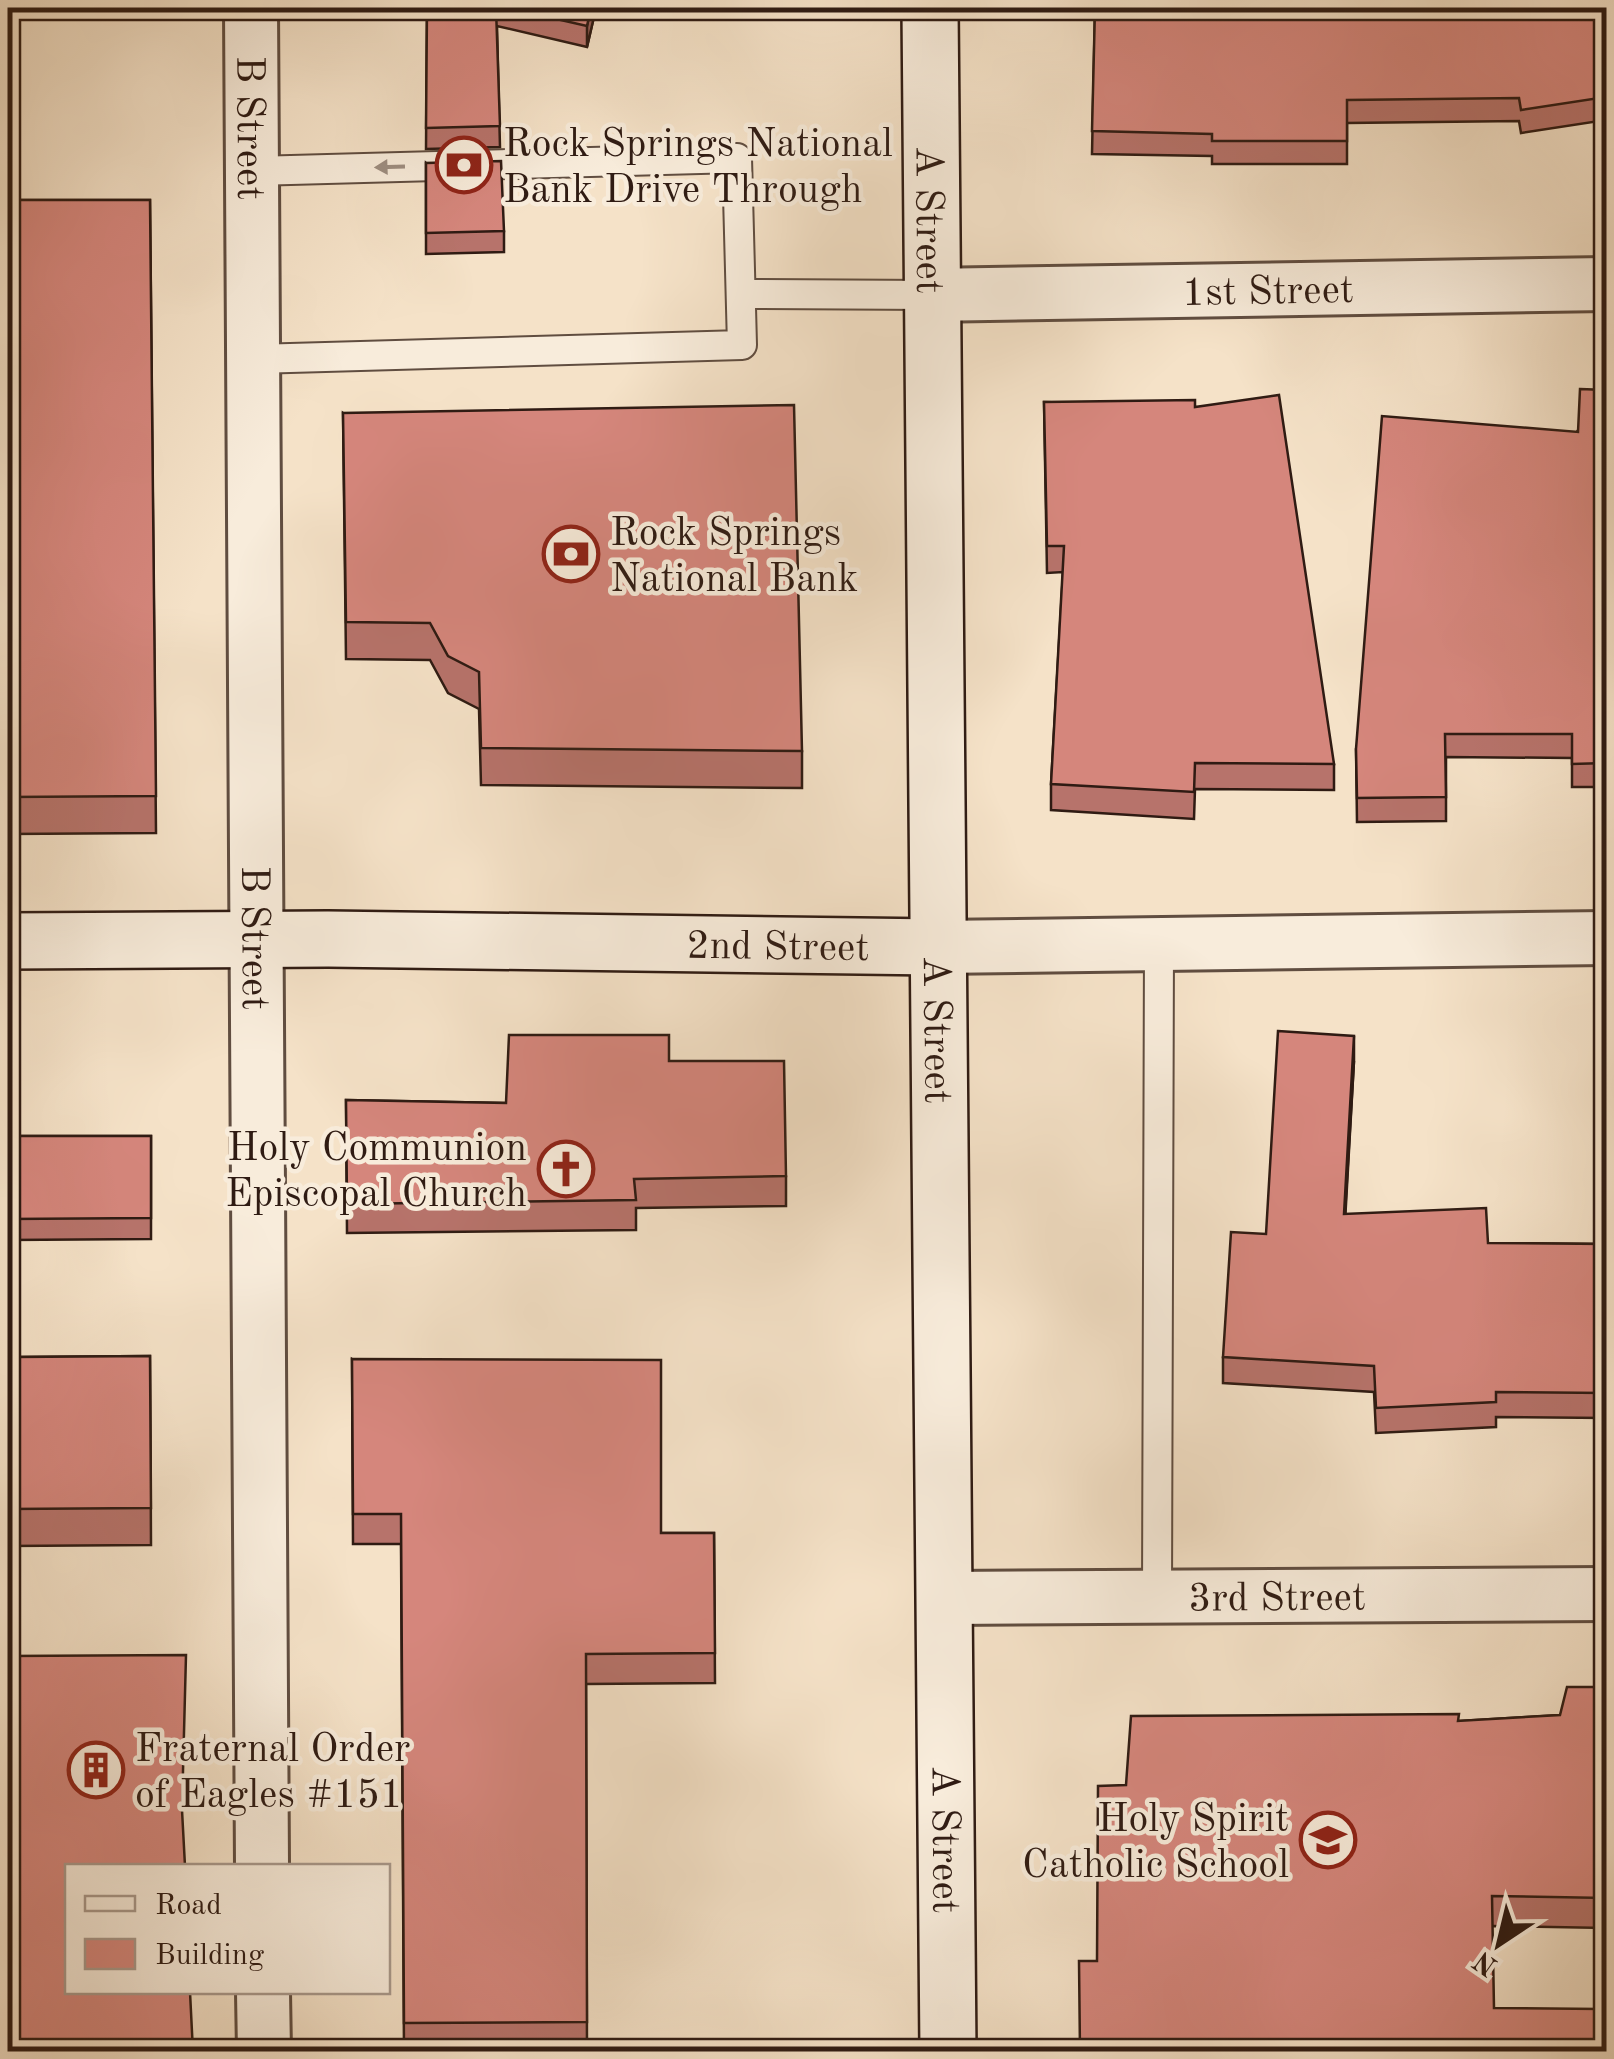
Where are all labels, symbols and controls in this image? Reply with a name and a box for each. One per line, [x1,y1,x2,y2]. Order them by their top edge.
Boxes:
street label: B Street [227,55,268,201]
place label: Rock Springs National Bank Drive Through [503,126,893,212]
bank icon: Rock Springs National Bank Drive Through [434,135,494,195]
street label: A Street [906,146,947,294]
one-way arrow [374,160,406,176]
street label: 1st Street [1182,272,1354,315]
place label: Rock Springs National Bank [610,515,858,601]
bank icon: Rock Springs National Bank [541,524,601,584]
street label: B Street [232,865,273,1011]
street label: 2nd Street [686,928,870,970]
street label: A Street [914,956,956,1104]
place label: Holy Communion Episcopal Church [225,1130,527,1216]
church icon: Holy Communion Episcopal Church [536,1139,596,1199]
street label: 3rd Street [1188,1579,1366,1621]
place label: Fraternal Order of Eagles #151 [135,1731,410,1817]
building icon: Fraternal Order of Eagles #151 [66,1740,126,1800]
street label: A Street [922,1766,963,1914]
place label: Holy Spirit Catholic School [1022,1801,1289,1887]
school or university icon: Holy Spirit Catholic School [1298,1810,1358,1870]
legend [65,1864,390,1994]
text: Road [155,1891,222,1921]
north arrow [1449,1894,1549,1994]
text: Building [155,1941,264,1971]
text: N [1469,1944,1503,1980]

